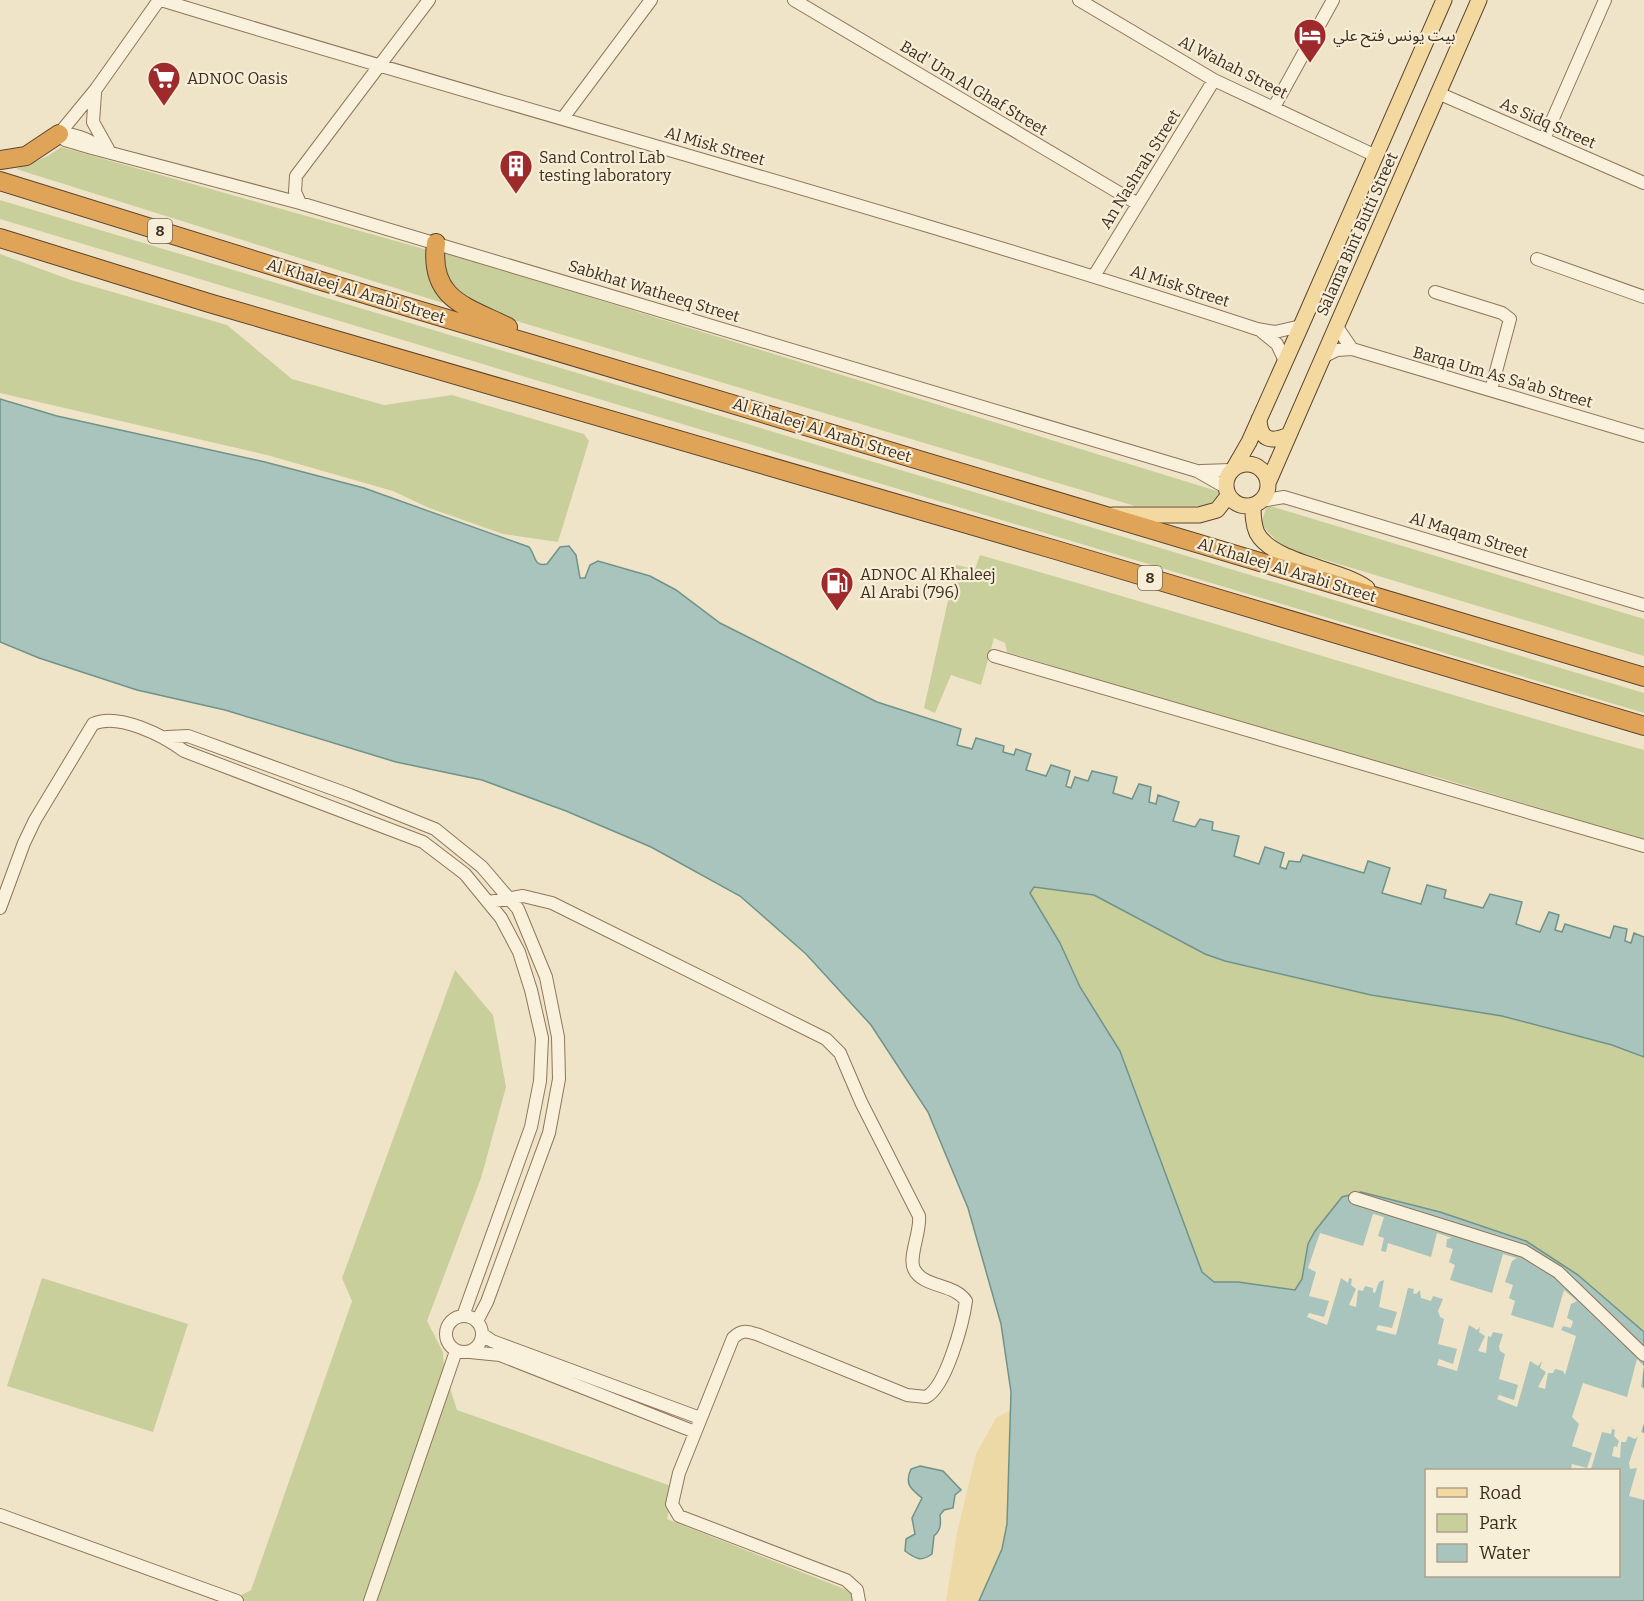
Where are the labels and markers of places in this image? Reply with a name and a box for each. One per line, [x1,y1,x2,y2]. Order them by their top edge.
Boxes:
hotel icon: بيت يونس فتح علي [1292,17,1328,64]
place label: بيت يونس فتح علي [1333,26,1455,48]
supermarket icon: ADNOC Oasis [146,60,182,107]
place label: ADNOC Oasis [187,69,288,88]
building icon: Sand Control Lab testing laboratory [498,148,534,195]
place label: Sand Control Lab testing laboratory [539,148,672,185]
fuel station icon: ADNOC Al Khaleej Al Arabi (796) [819,565,855,612]
place label: ADNOC Al Khaleej Al Arabi (796) [860,565,996,602]

